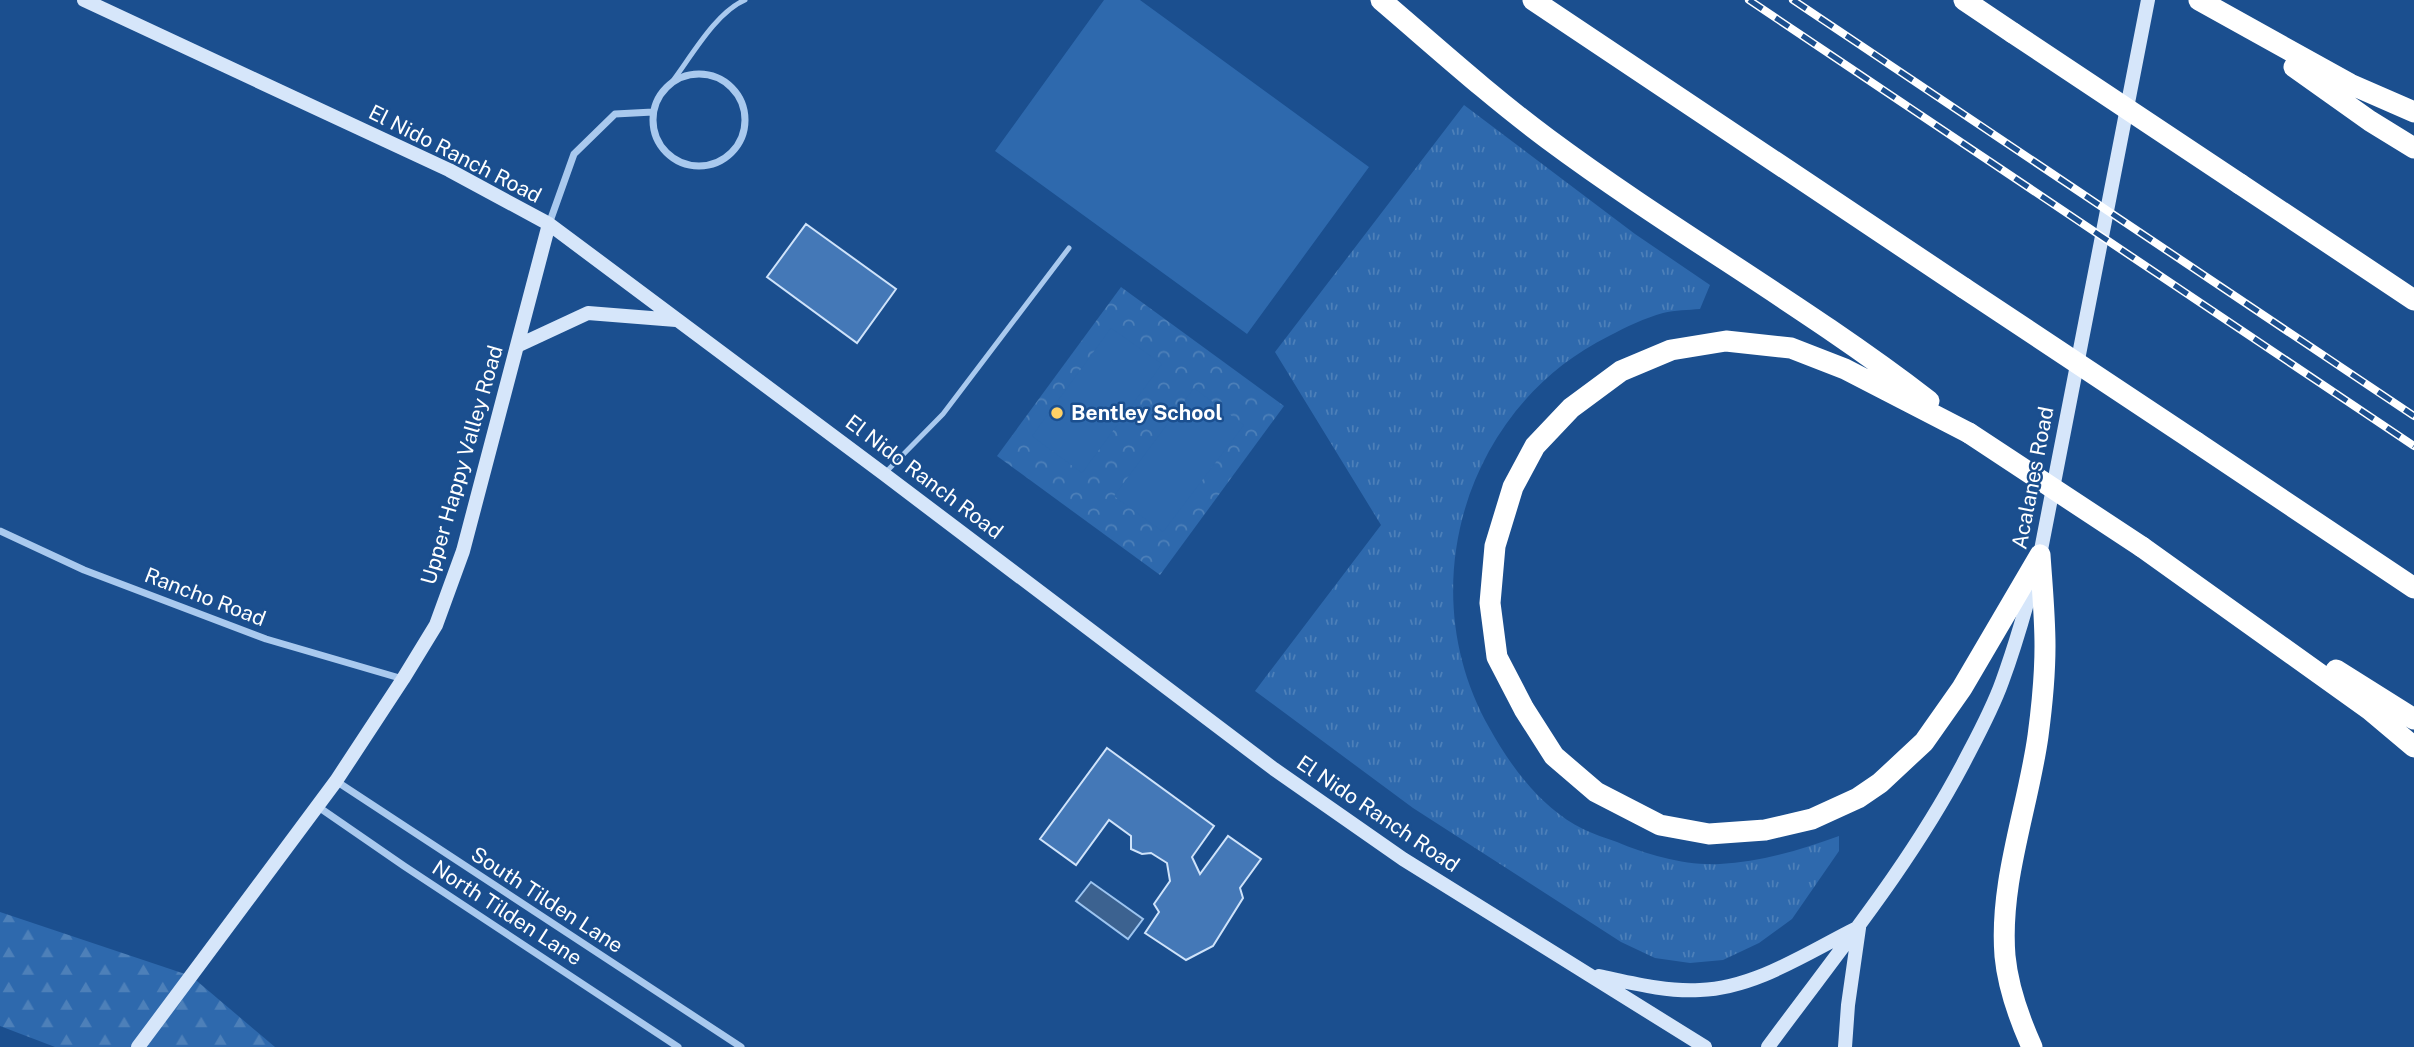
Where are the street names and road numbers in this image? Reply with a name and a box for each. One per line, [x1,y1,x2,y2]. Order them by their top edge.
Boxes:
street label: El Nido Ranch Road [365,99,546,208]
street label: Upper Happy Valley Road [415,342,508,587]
street label: Acalanes Road [2006,404,2059,551]
street label: El Nido Ranch Road [841,409,1008,544]
street label: Rancho Road [141,562,269,631]
street label: El Nido Ranch Road [1292,750,1464,877]
street label: South Tilden Lane [467,841,628,958]
street label: North Tilden Lane [428,855,587,970]

